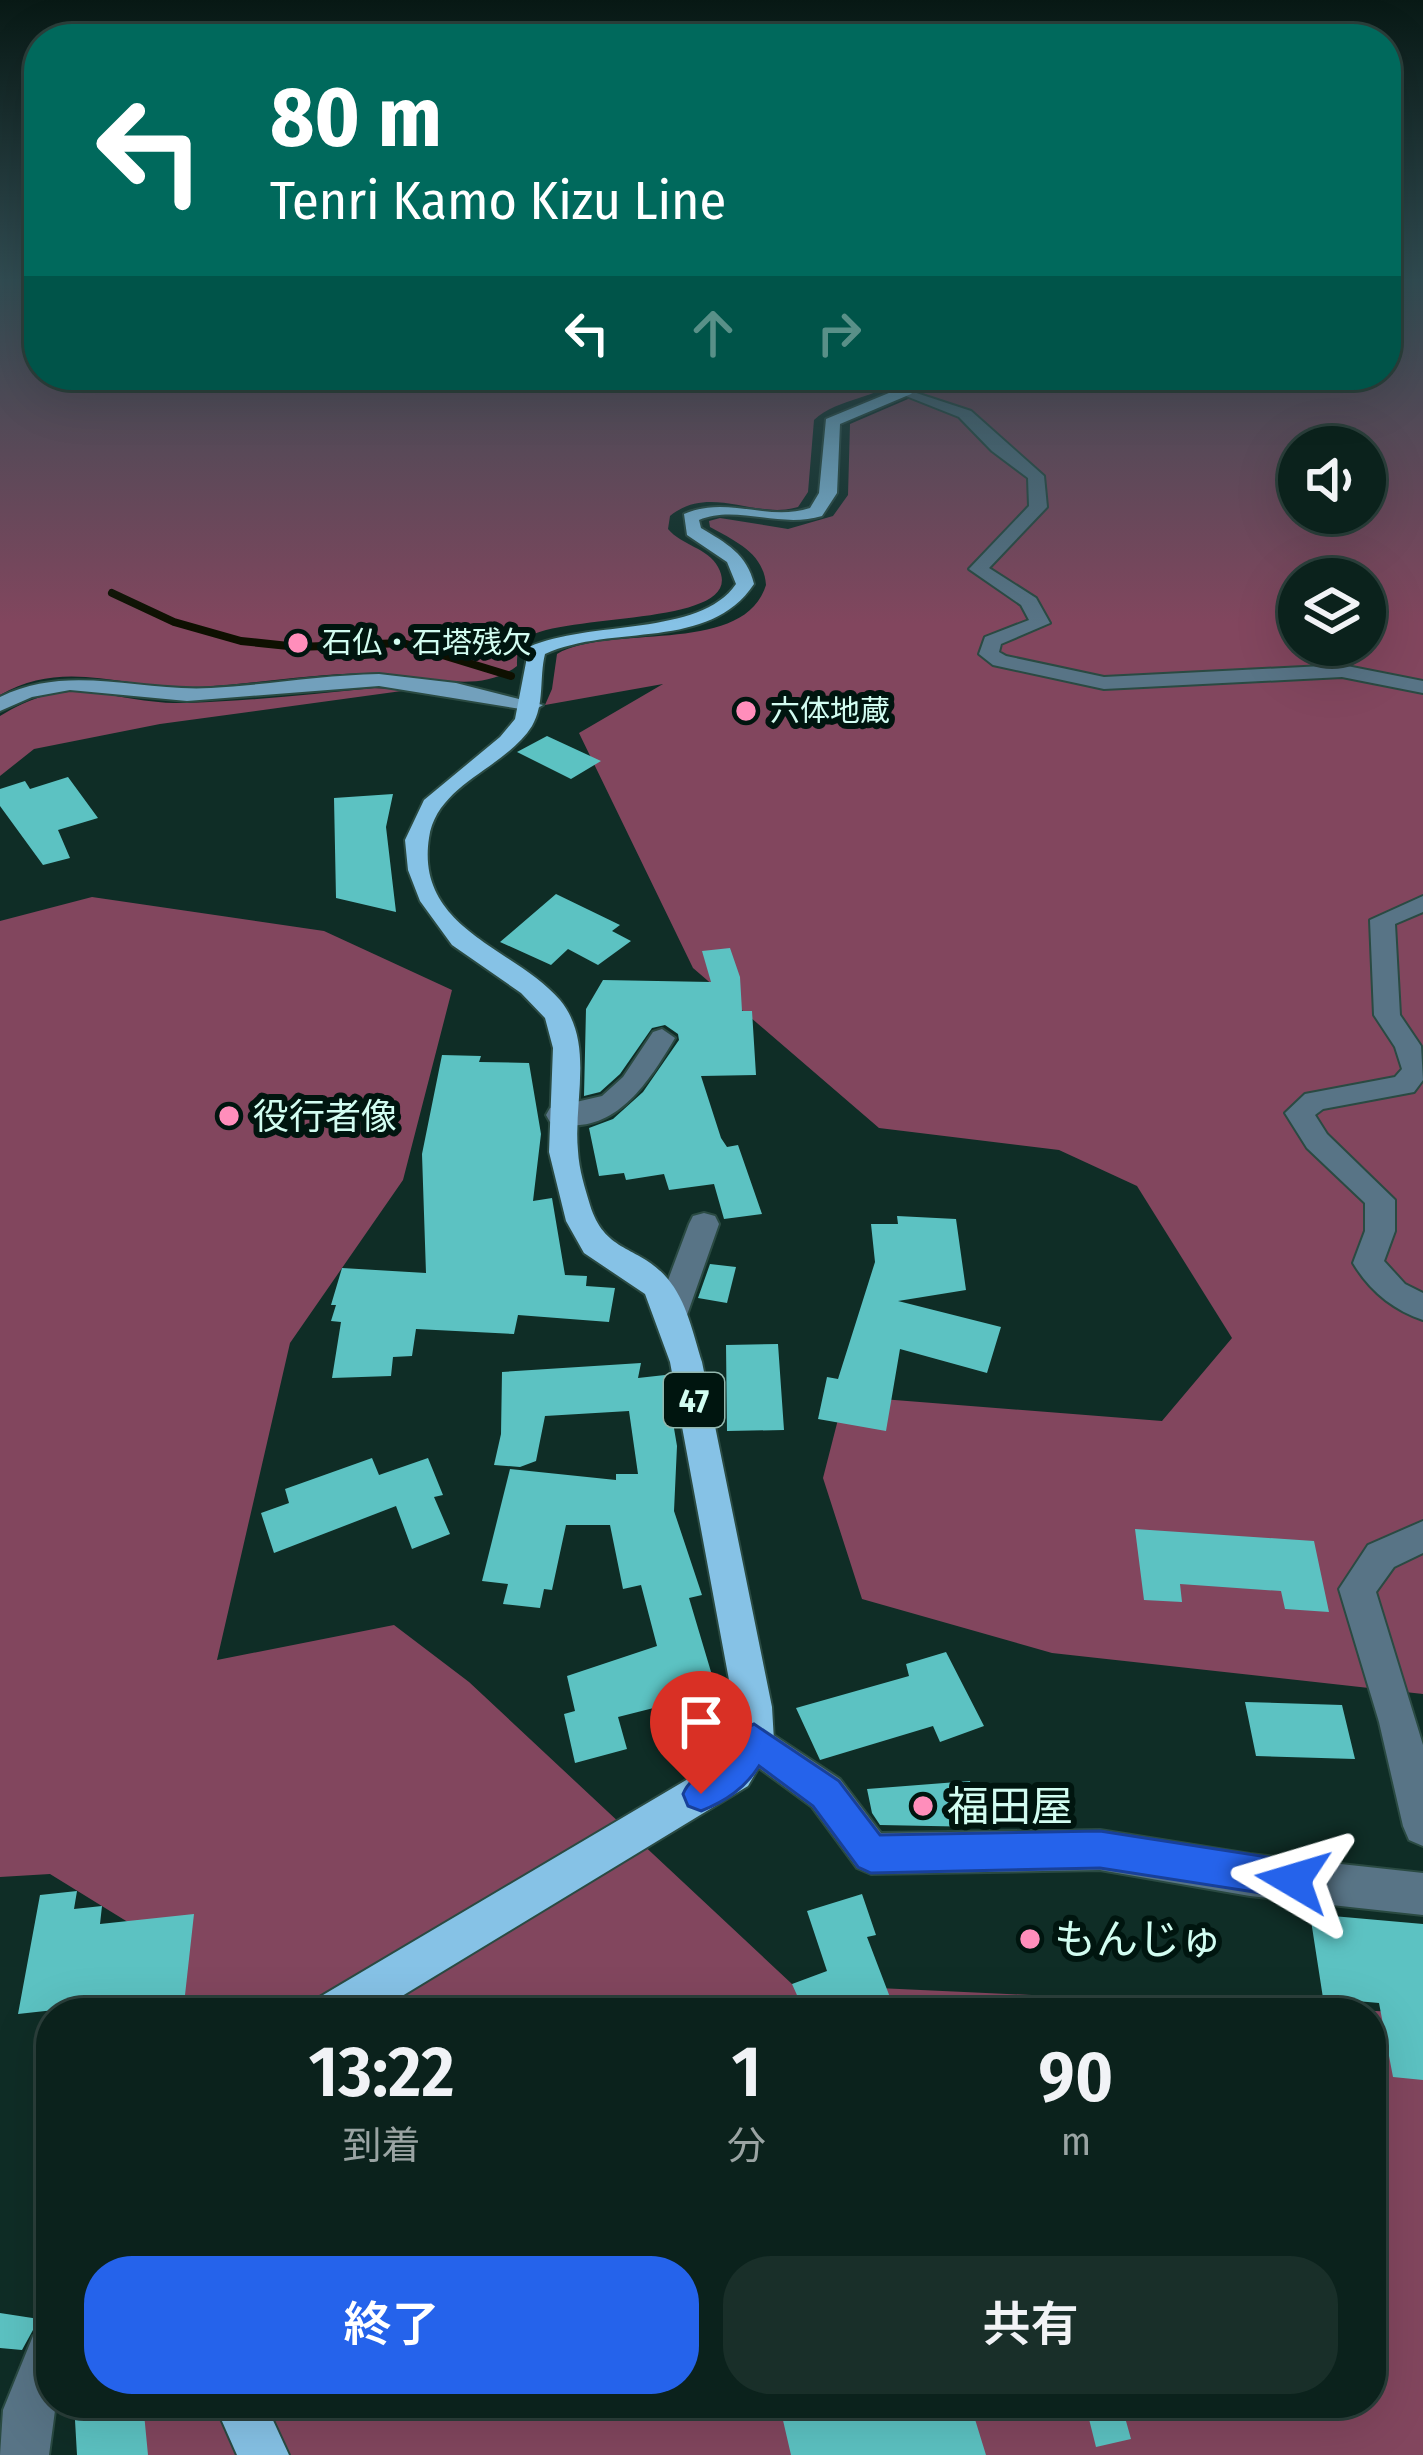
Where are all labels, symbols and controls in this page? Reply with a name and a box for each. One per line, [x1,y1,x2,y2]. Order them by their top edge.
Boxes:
text: 80 m [270,67,442,168]
icon: left [72,72,228,228]
text: Tenri Kamo Kizu Line [270,169,726,233]
icon: left [554,300,620,366]
icon: ahead [680,300,746,366]
icon: right [806,300,872,366]
map controls [1278,426,1386,666]
button: sound [1278,426,1386,534]
button: layers [1278,558,1386,666]
place label: 石仏・石塔残欠 [322,625,532,661]
marker: 石仏・石塔残欠 [285,630,311,656]
place label: 六体地蔵 [770,693,890,729]
marker: 六体地蔵 [733,698,759,724]
place label: 役行者像 [253,1095,397,1139]
marker: 役行者像 [216,1103,242,1129]
road number: 47 [664,1373,724,1427]
pin [650,1671,752,1794]
icon: arrive [668,1689,734,1755]
place label: 福田屋 [947,1782,1073,1832]
marker: 福田屋 [910,1793,936,1819]
position arrow [1230,1817,1356,1943]
place label: もんじゅ [1054,1915,1222,1965]
marker: もんじゅ [1017,1926,1043,1952]
text: 13:22 [308,2029,454,2115]
text: 1 [731,2029,761,2115]
text: 90 [1038,2034,1114,2120]
text: m [1061,2119,1091,2165]
text: 到着 [342,2123,420,2169]
text: 分 [727,2123,766,2169]
button: 終了 [84,2256,699,2394]
button: 共有 [723,2256,1338,2394]

